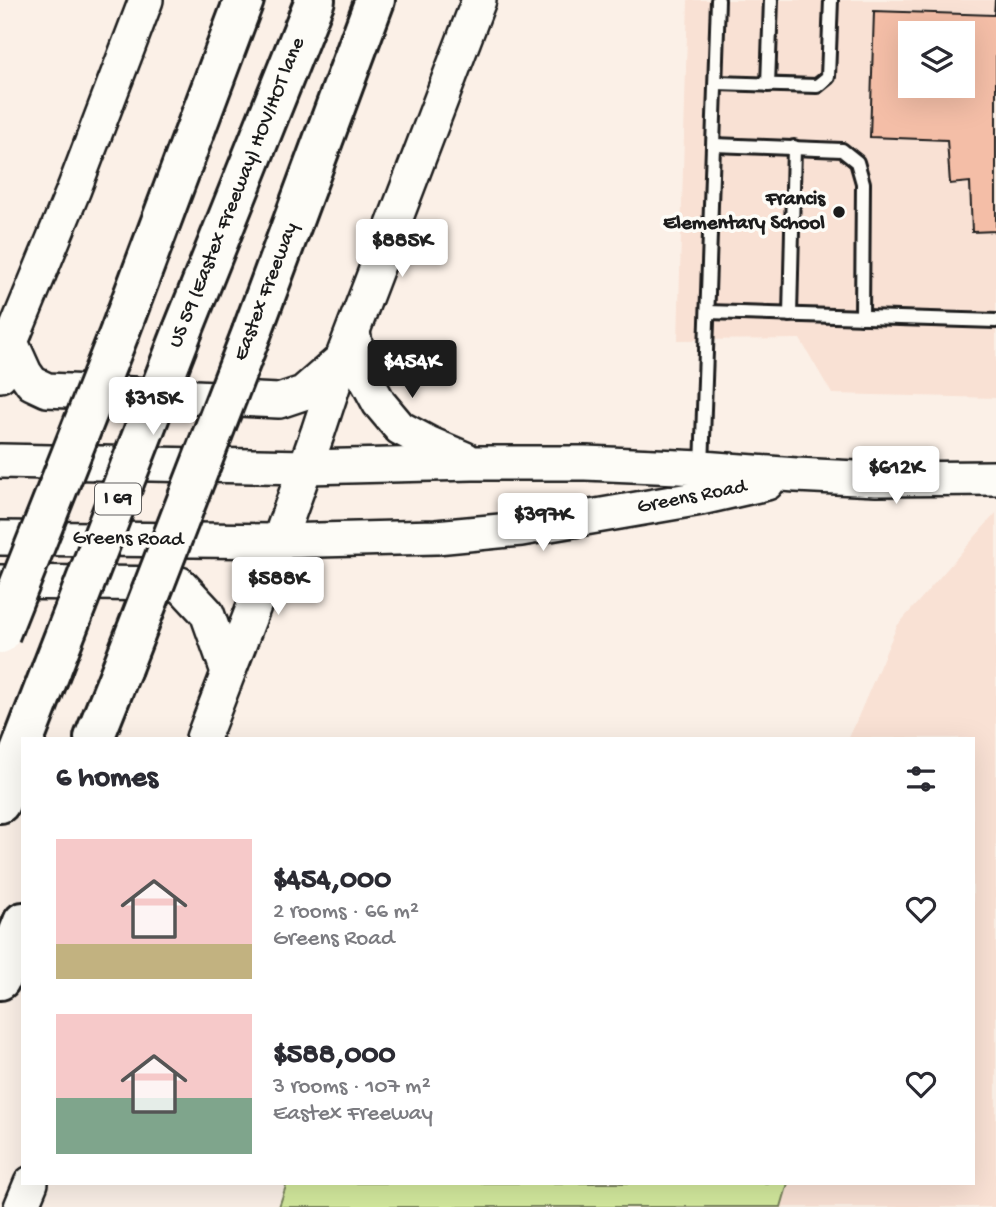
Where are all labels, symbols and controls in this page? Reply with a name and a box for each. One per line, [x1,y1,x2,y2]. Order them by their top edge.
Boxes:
map controls [898,21,975,98]
button: layers [898,21,975,98]
street label: US 59 (Eastex Freeway) HOV/HOT lane [164,34,312,352]
place label: Francis Elementary School [663,188,826,237]
marker: Francis Elementary School [831,204,847,220]
street label: Eastex Freeway [229,219,305,365]
pin: $885K [353,219,451,279]
text: $885K [372,228,432,255]
pin: $454K [363,340,461,400]
text: $454K [384,349,440,376]
pin: $315K [104,378,202,437]
text: $315K [125,386,181,413]
pin: $612K [847,447,945,506]
text: $612K [868,455,924,482]
street label: Greens Road [635,475,750,521]
road number: I 69 [95,484,141,514]
pin: $397K [494,494,592,553]
text: $397K [514,502,572,529]
street label: Greens Road [72,527,185,553]
pin: $588K [229,558,327,617]
text: $588K [248,566,308,593]
icon: filters [902,760,940,798]
text: 6 homes [56,762,158,797]
text: $454,000 [273,864,391,899]
icon: home [112,867,196,951]
icon: heart [902,890,940,928]
text: 2 rooms · 66 m² [273,899,419,926]
text: Greens Road [273,926,394,953]
text: $588,000 [273,1039,396,1074]
icon: home [112,1042,196,1126]
icon: heart [902,1065,940,1103]
text: 3 rooms · 107 m² [273,1074,431,1101]
text: Eastex Freeway [273,1101,433,1128]

